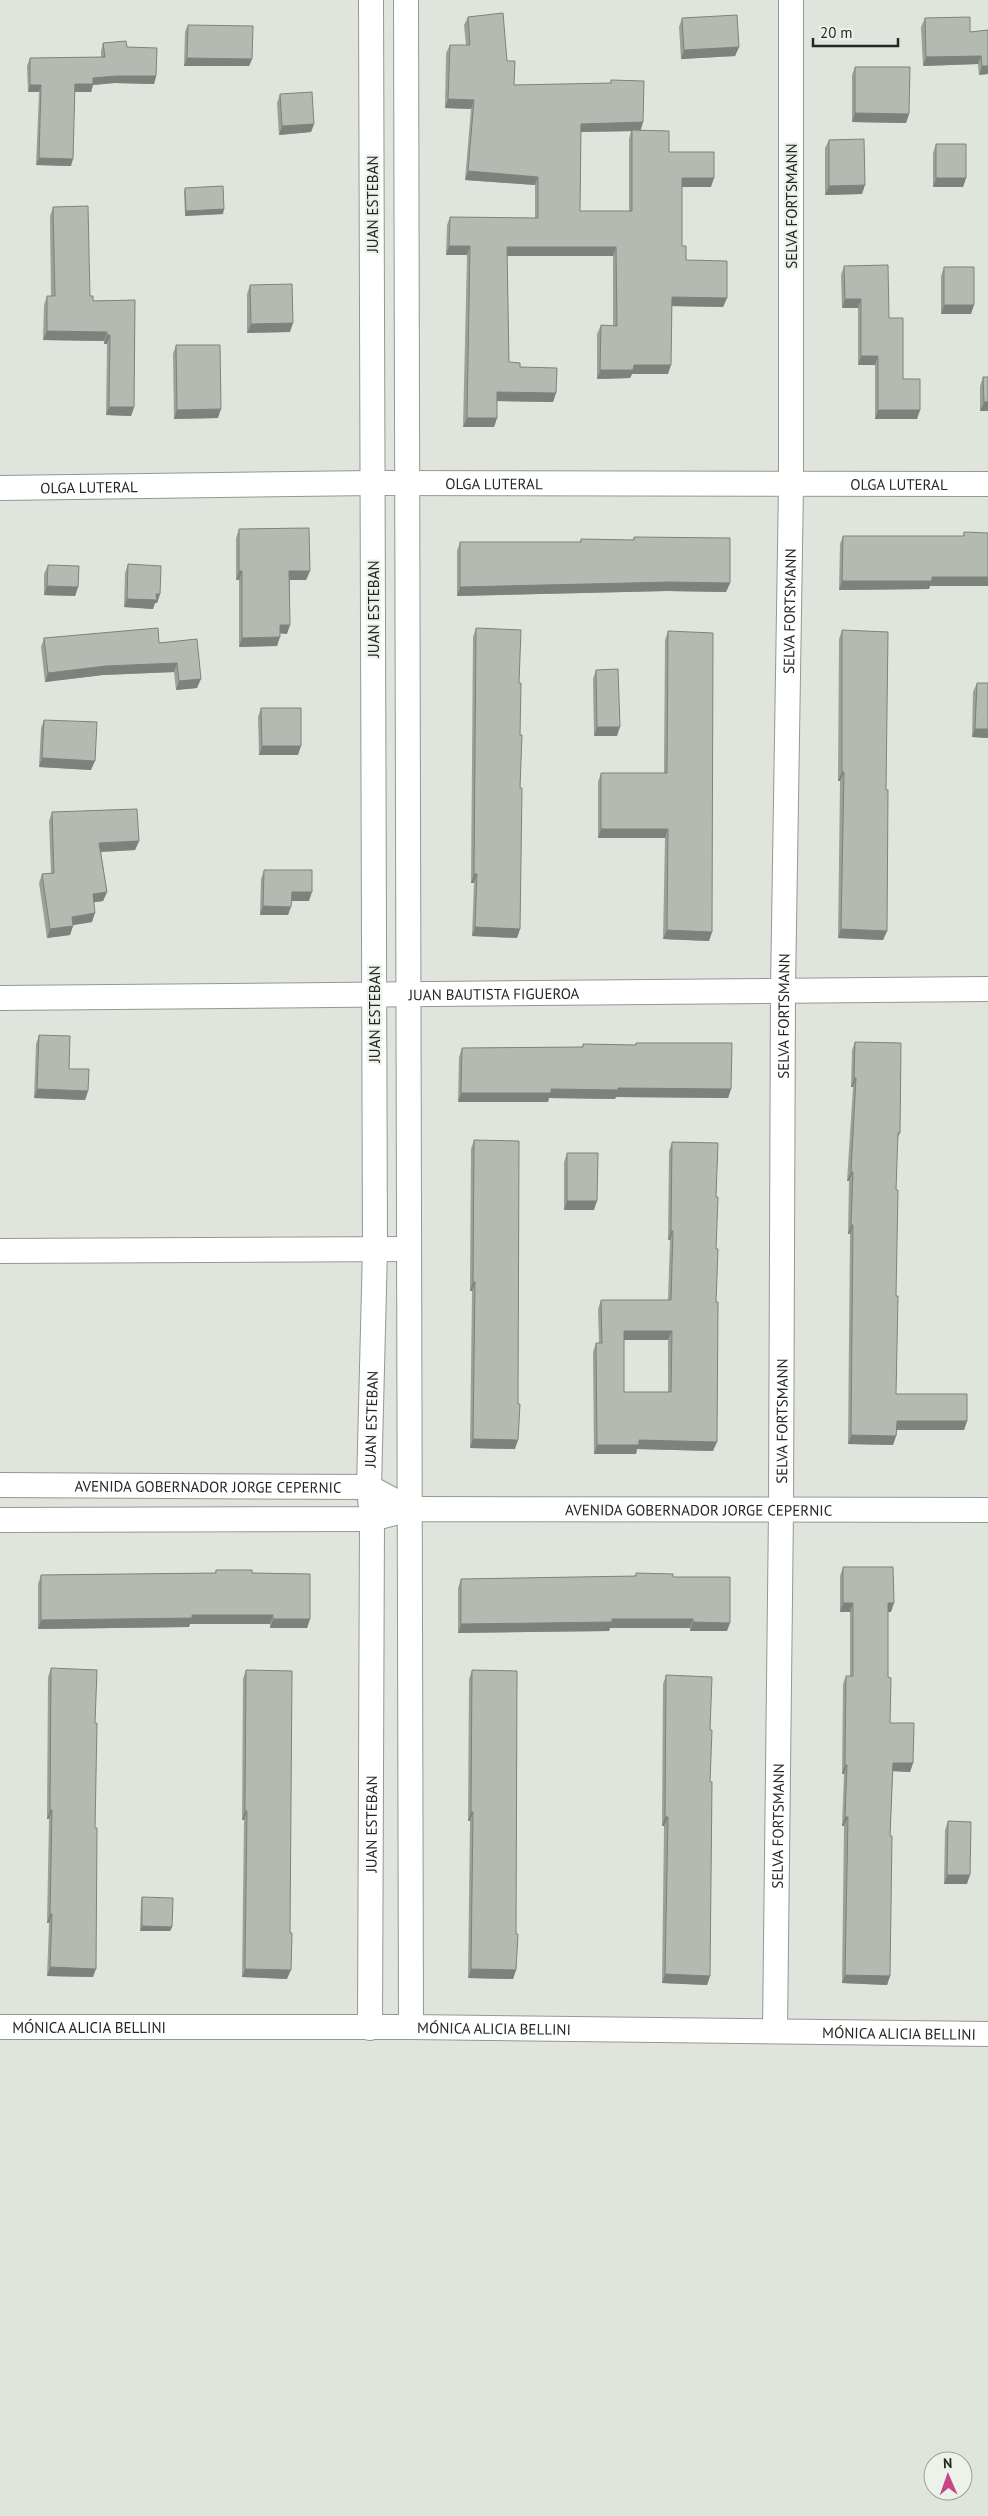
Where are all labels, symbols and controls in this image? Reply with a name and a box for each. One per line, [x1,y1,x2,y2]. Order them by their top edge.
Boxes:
scale bar [813,15,898,47]
text: 20 m [820,23,853,42]
street label: SELVA FORTSMANN [782,143,801,269]
street label: JUAN ESTEBAN [363,155,382,254]
street label: OLGA LUTERAL [445,474,543,493]
street label: OLGA LUTERAL [850,474,948,493]
street label: OLGA LUTERAL [40,477,138,497]
street label: SELVA FORTSMANN [779,548,799,674]
street label: JUAN ESTEBAN [364,560,383,659]
street label: SELVA FORTSMANN [773,953,793,1079]
street label: JUAN ESTEBAN [365,965,384,1064]
street label: JUAN BAUTISTA FIGUEROA [408,983,580,1004]
street label: SELVA FORTSMANN [772,1358,791,1484]
street label: JUAN ESTEBAN [360,1370,381,1469]
street label: AVENIDA GOBERNADOR JORGE CEPERNIC [74,1476,342,1496]
street label: AVENIDA GOBERNADOR JORGE CEPERNIC [565,1500,832,1519]
street label: SELVA FORTSMANN [767,1763,788,1889]
street label: JUAN ESTEBAN [361,1775,380,1874]
street label: MÓNICA ALICIA BELLINI [12,2018,166,2037]
street label: MÓNICA ALICIA BELLINI [417,2018,571,2038]
street label: MÓNICA ALICIA BELLINI [822,2022,976,2043]
north arrow [923,2451,973,2501]
text: N [943,2454,952,2472]

